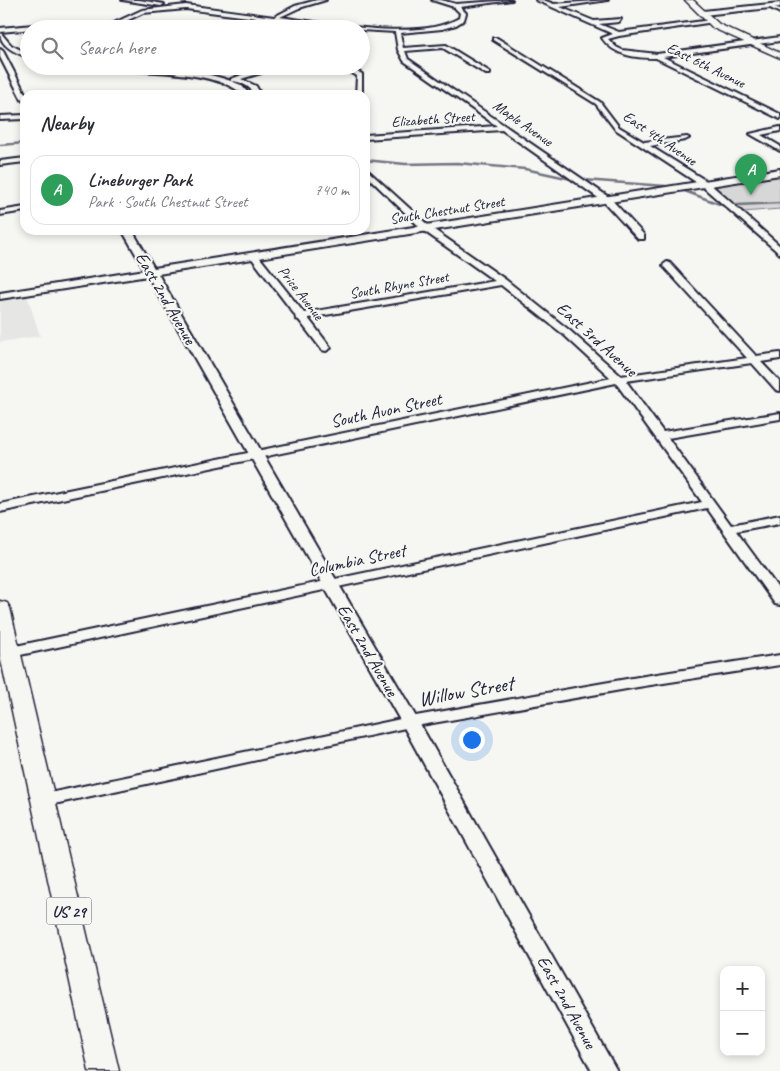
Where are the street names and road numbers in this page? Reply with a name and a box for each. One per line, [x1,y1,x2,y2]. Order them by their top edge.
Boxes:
street label: East 6th Avenue [663,38,749,93]
street label: Maple Avenue [489,96,557,151]
street label: Elizabeth Street [391,107,477,132]
street label: East 4th Avenue [619,107,701,171]
street label: South Chestnut Street [388,192,508,229]
street label: East 2nd Avenue [131,248,202,349]
street label: Price Avenue [274,262,328,325]
street label: South Rhyne Street [348,267,452,304]
street label: East 3rd Avenue [552,297,643,382]
street label: South Avon Street [329,387,445,432]
street label: Columbia Street [307,538,410,581]
street label: East 2nd Avenue [333,600,404,701]
street label: Willow Street [417,669,518,712]
road number: US 29 [46,898,92,924]
street label: East 2nd Avenue [532,952,602,1053]

